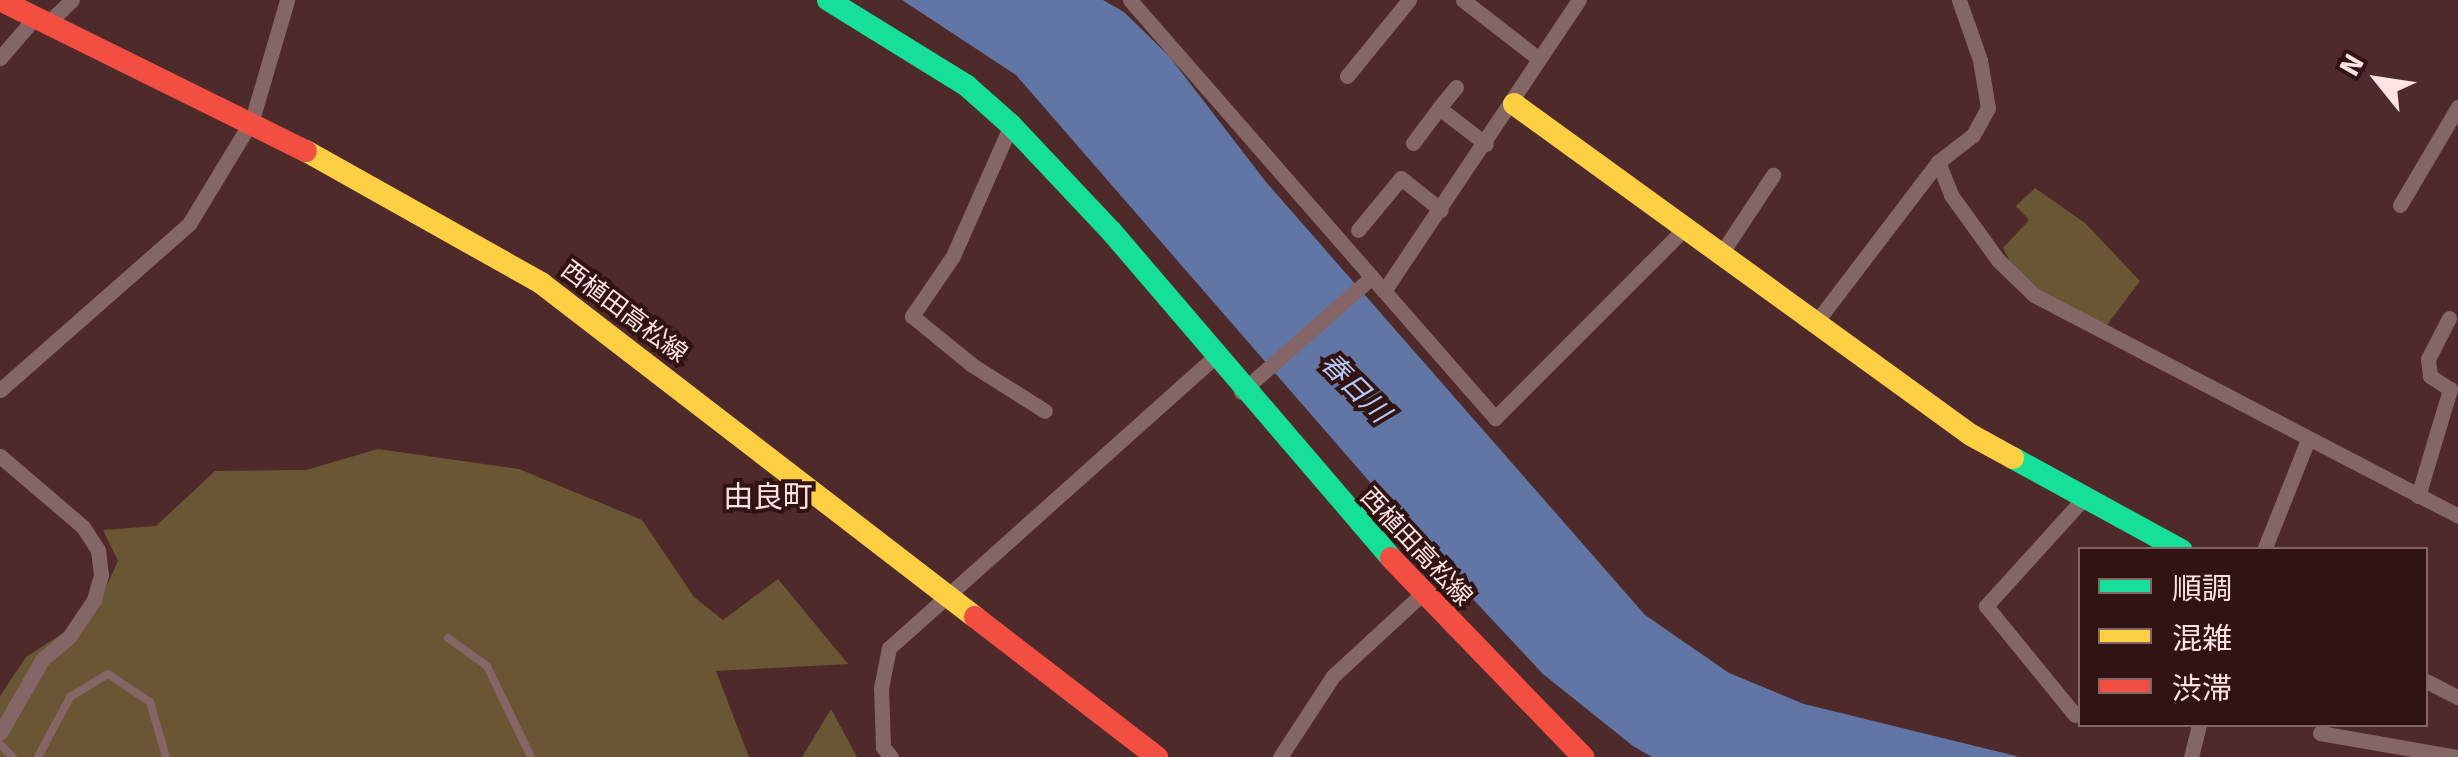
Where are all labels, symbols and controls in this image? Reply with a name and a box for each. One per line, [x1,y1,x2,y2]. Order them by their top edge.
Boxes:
north arrow [2328,30,2428,130]
text: N [2332,48,2372,82]
street label: 西植田高松線 [555,255,693,369]
water label: 春日川 [1313,346,1397,430]
district label: 由良町 [723,480,813,516]
street label: 西植田高松線 [1354,482,1478,612]
legend [2078,547,2428,727]
text: 順調 [2172,571,2232,608]
text: 混雑 [2172,621,2232,658]
text: 渋滞 [2172,671,2232,708]

